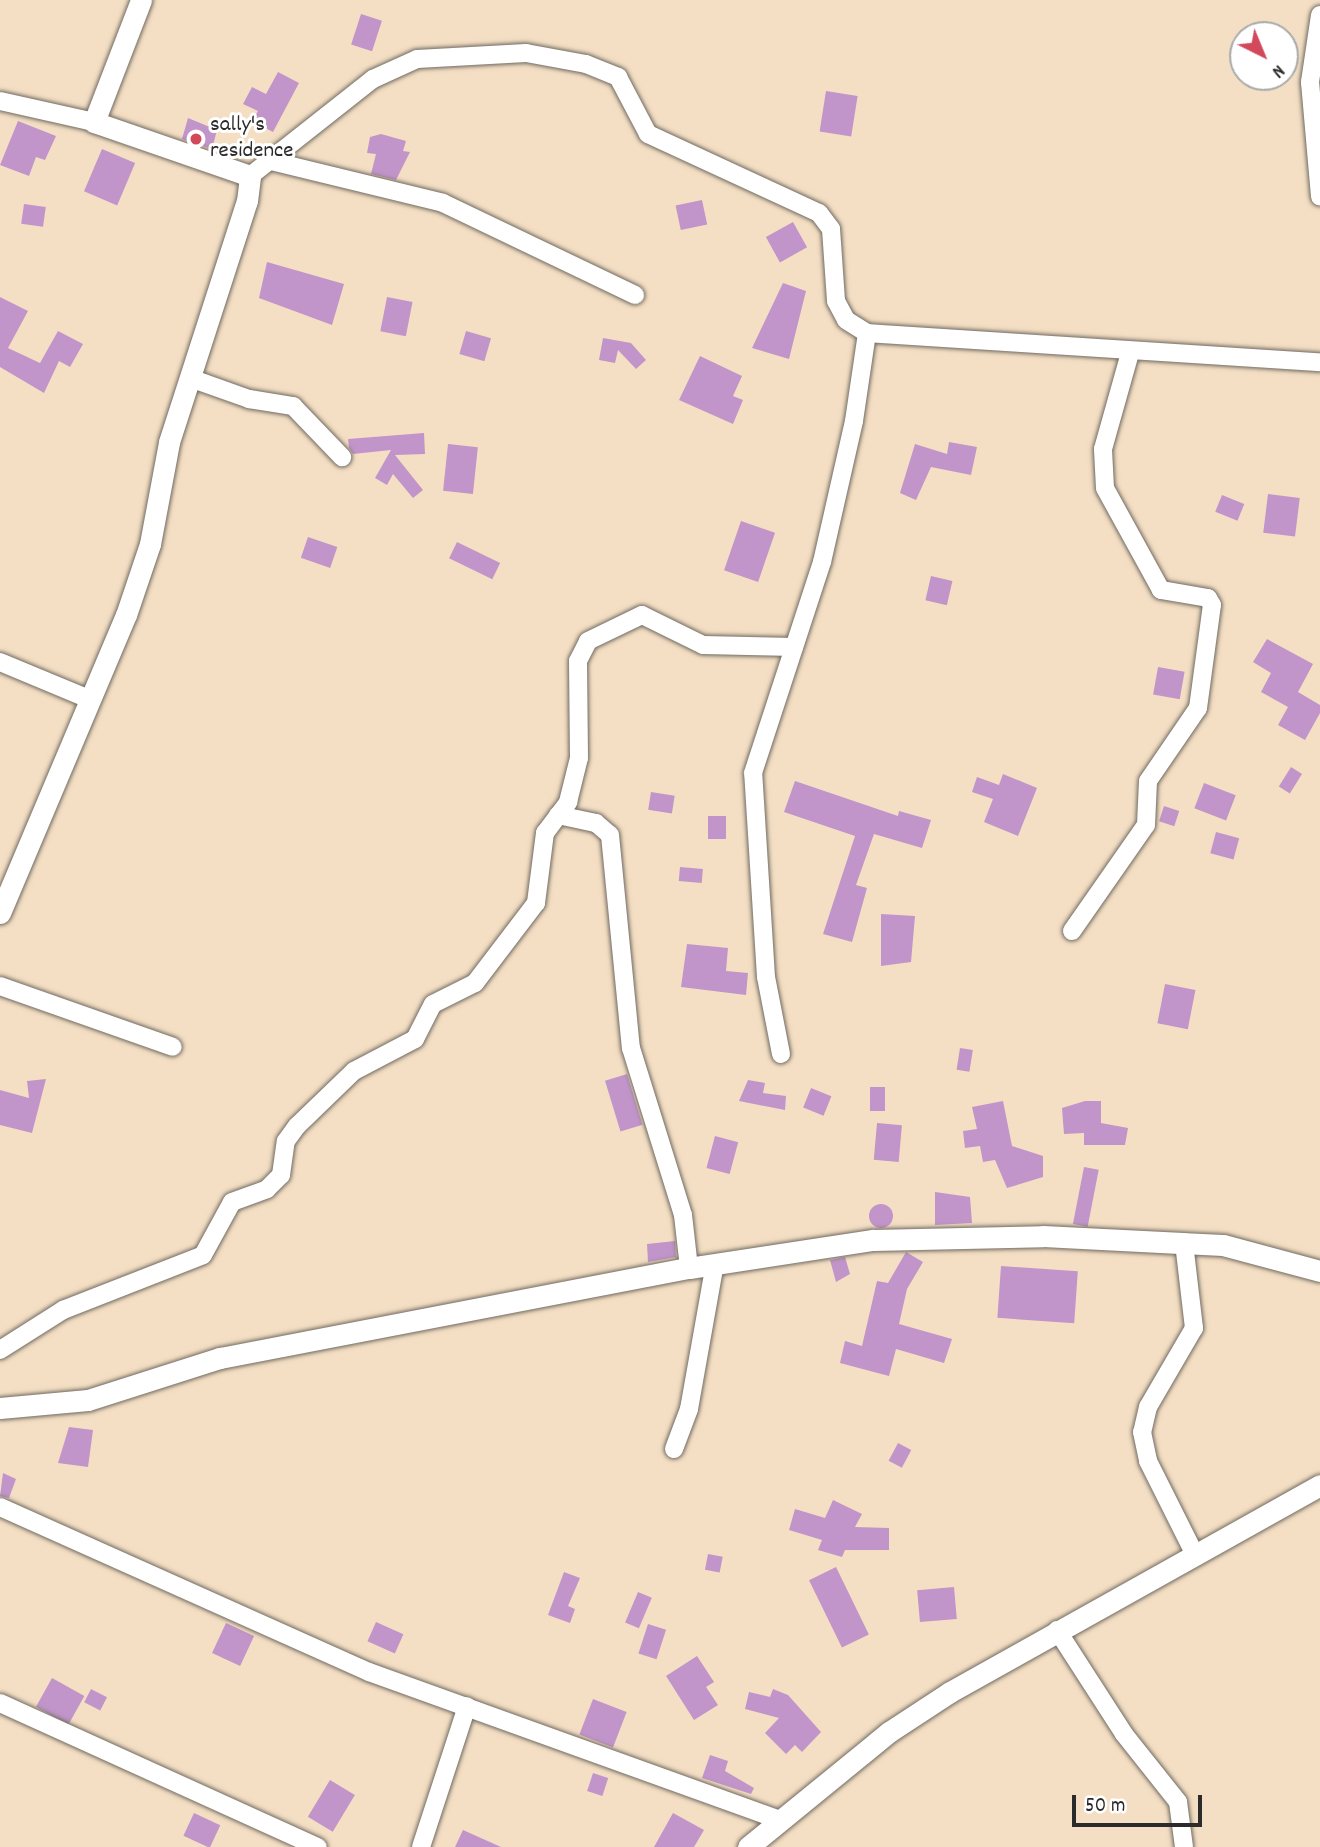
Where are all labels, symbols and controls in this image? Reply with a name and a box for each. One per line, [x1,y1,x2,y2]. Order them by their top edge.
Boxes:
north arrow [1229,21,1299,91]
text: N [1265,57,1290,83]
place label: sally's residence [210,112,293,166]
marker: sally's residence [188,131,204,147]
scale bar [1075,1780,1204,1824]
text: 50 m [1085,1792,1125,1822]

